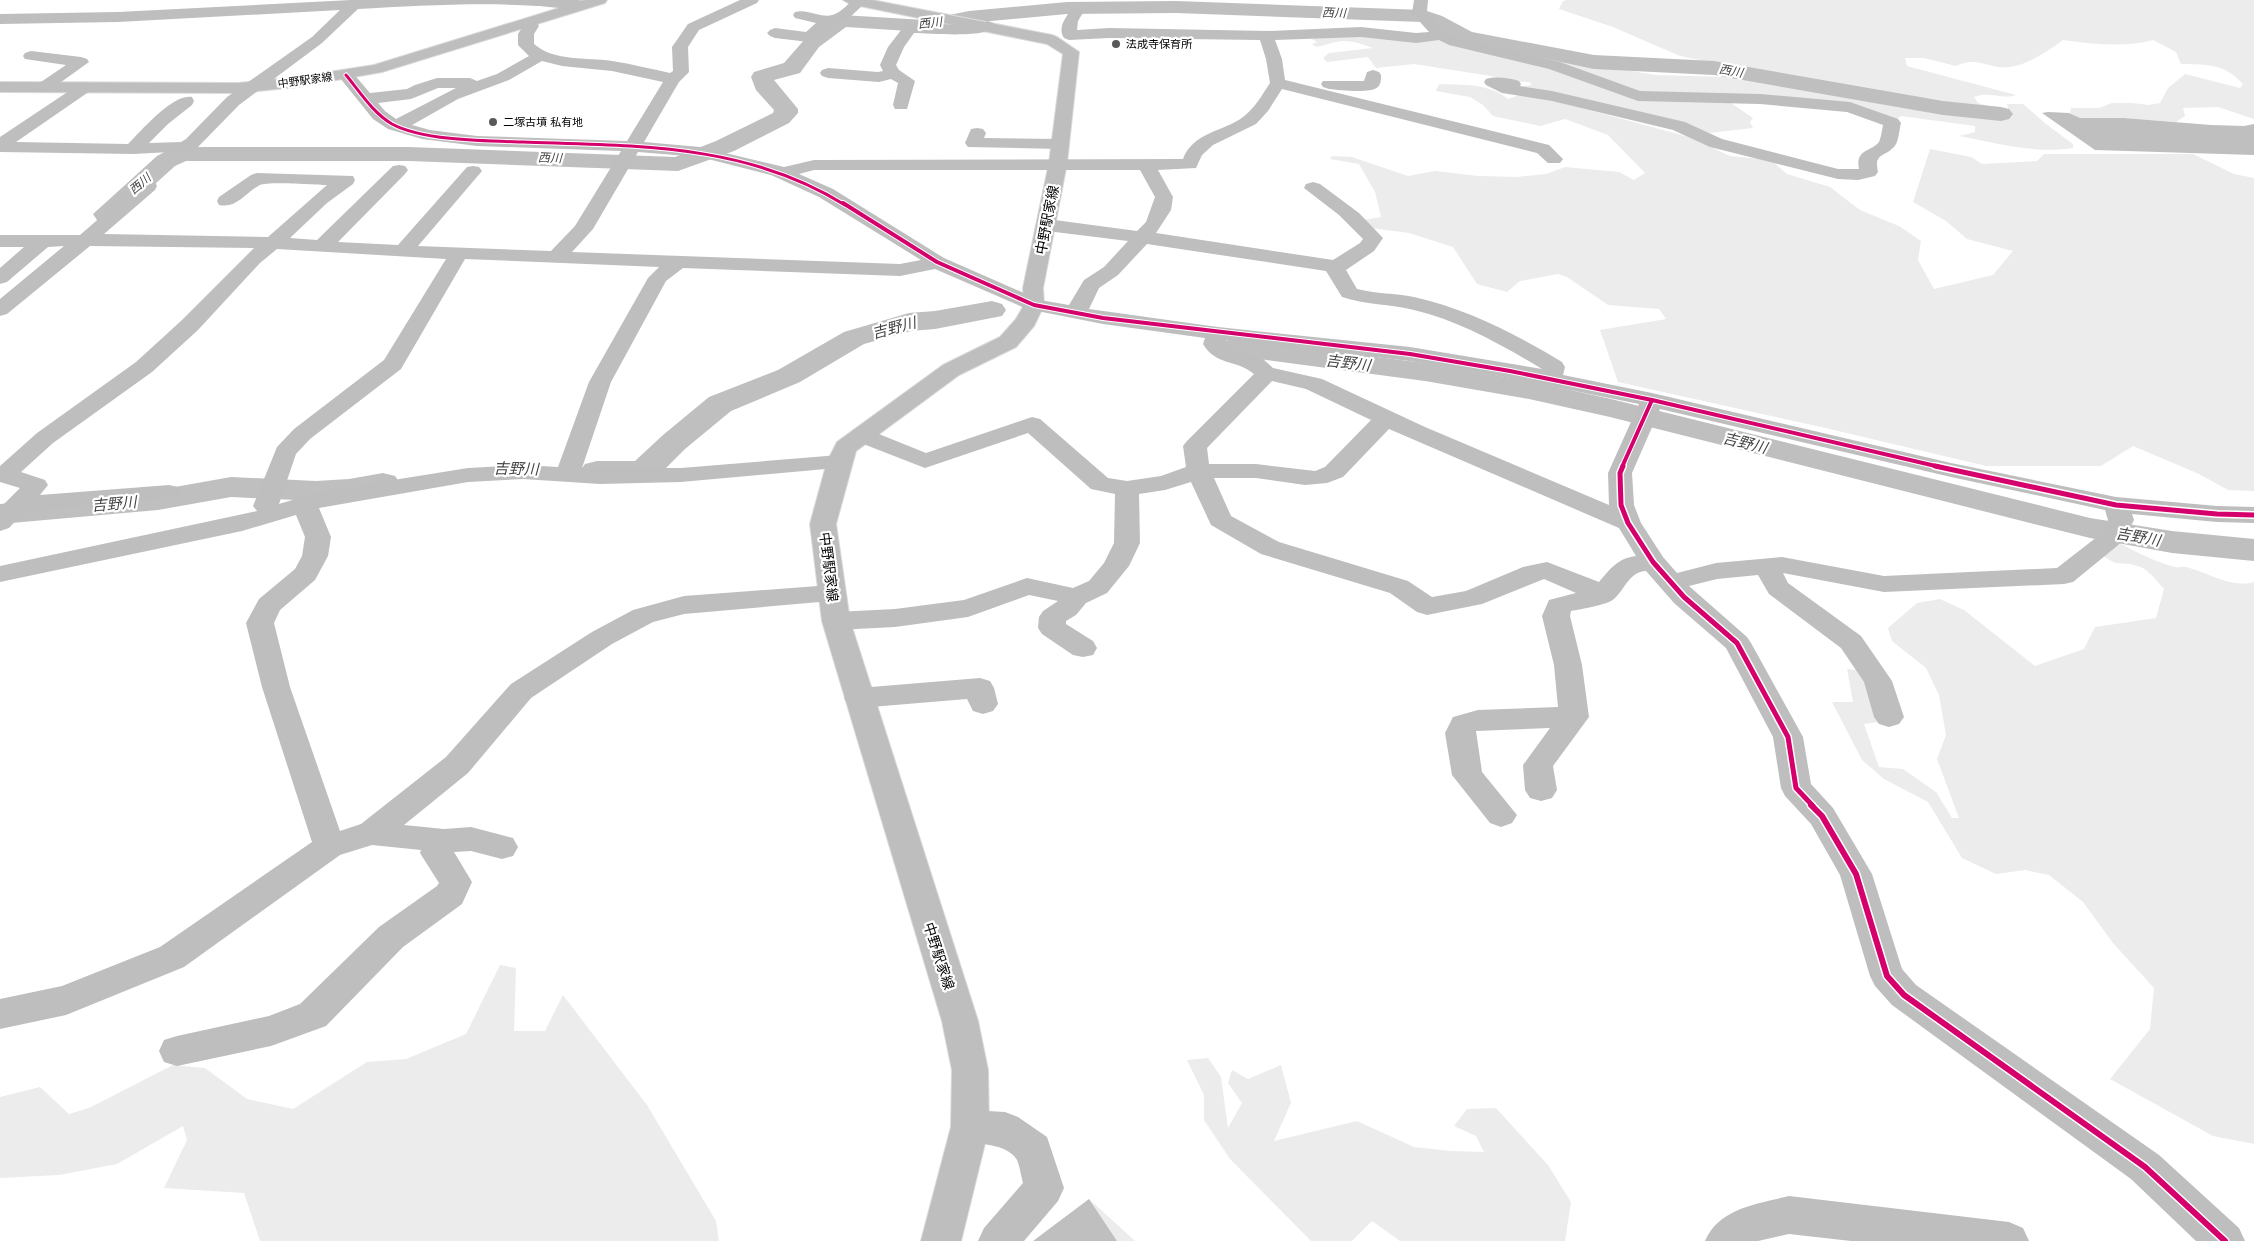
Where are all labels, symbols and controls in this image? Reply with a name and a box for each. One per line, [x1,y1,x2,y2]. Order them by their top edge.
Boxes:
water label: 西川 [1322,5,1348,20]
water label: 西川 [917,14,945,31]
place label: 法成寺保育所 [1126,37,1193,51]
marker: 法成寺保育所 [1110,38,1122,50]
water label: 西川 [1718,61,1746,80]
street label: 中野駅家線 [277,69,333,91]
place label: 二塚古墳 私有地 [503,115,583,129]
marker: 二塚古墳 私有地 [487,116,499,128]
water label: 西川 [538,150,564,165]
water label: 西川 [126,169,155,197]
street label: 中野駅家線 [1031,184,1063,256]
water label: 吉野川 [870,312,920,343]
water label: 吉野川 [1325,350,1374,375]
water label: 吉野川 [1721,428,1771,458]
water label: 吉野川 [493,459,541,478]
water label: 吉野川 [91,492,139,515]
water label: 吉野川 [2114,523,2164,550]
street label: 中野駅家線 [816,531,842,603]
street label: 中野駅家線 [920,920,958,992]

